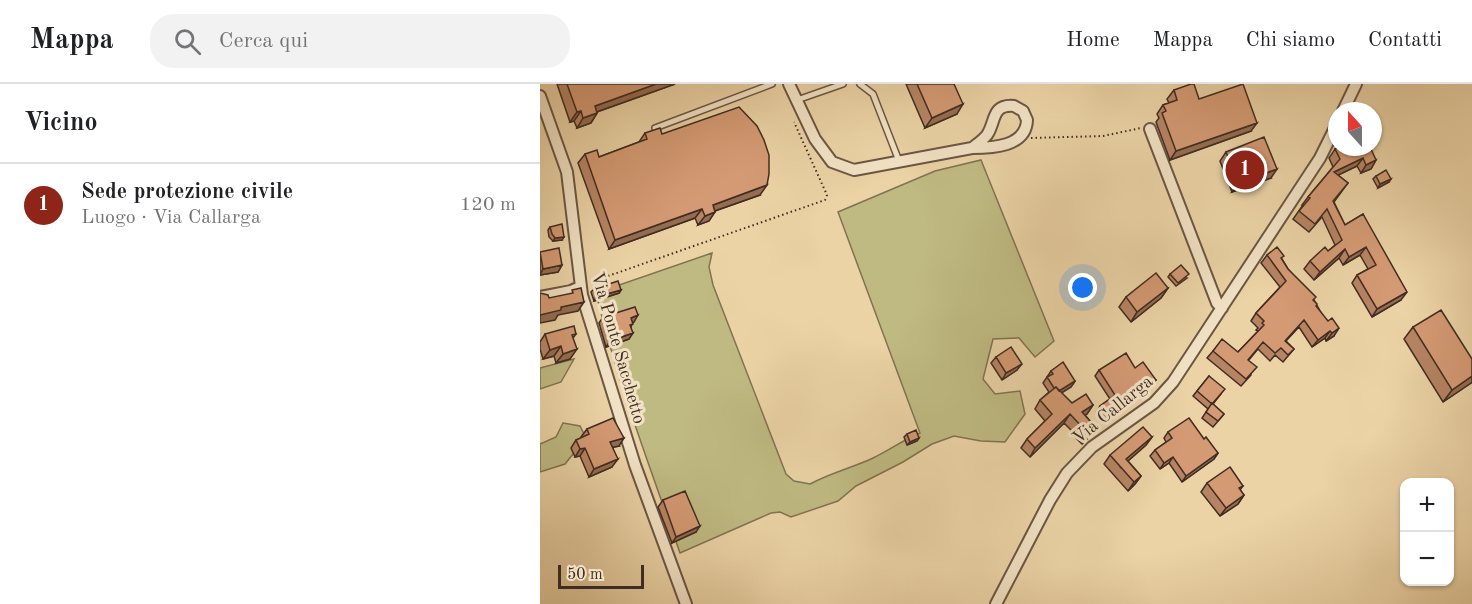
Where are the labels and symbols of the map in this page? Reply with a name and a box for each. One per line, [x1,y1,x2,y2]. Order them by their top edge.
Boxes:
north arrow [1328,102,1382,156]
pin: 1 [1226,148,1264,193]
street label: Via Ponte Sacchetto [588,270,648,426]
your location [1068,273,1097,302]
street label: Via Callarga [1069,372,1157,448]
scale bar [558,562,644,590]

